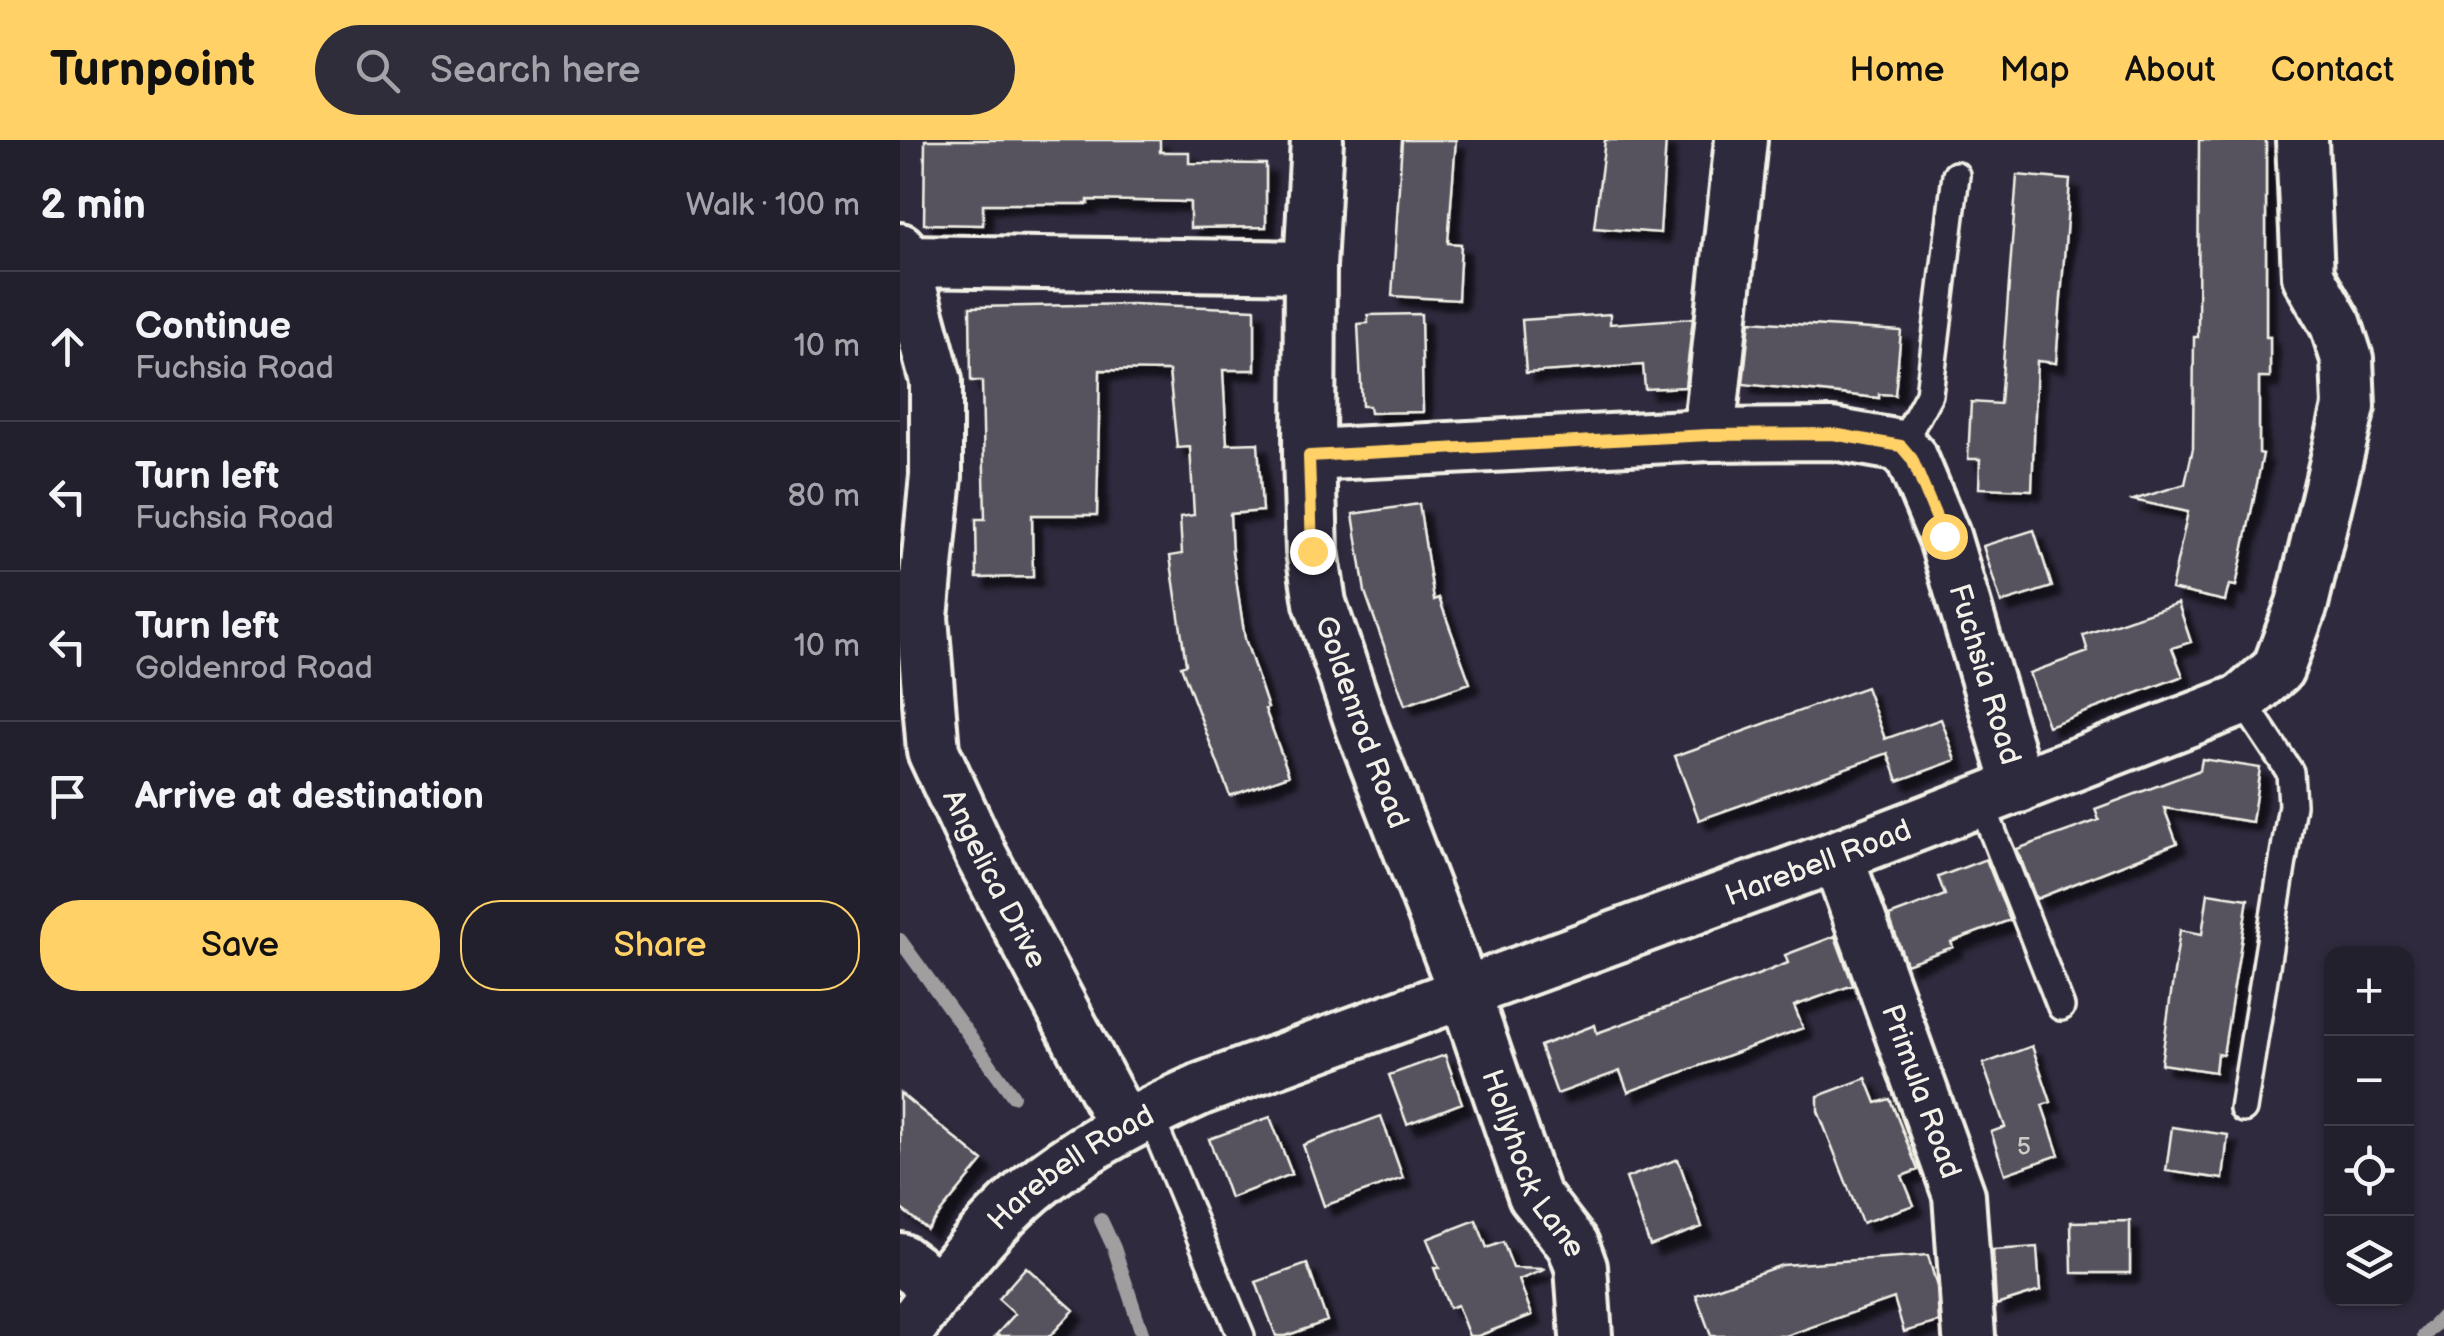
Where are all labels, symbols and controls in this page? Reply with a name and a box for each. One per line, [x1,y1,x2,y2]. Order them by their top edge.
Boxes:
search box [315,25,1015,115]
text: Turnpoint [50,42,255,99]
icon: search [350,43,405,98]
text: Search here [430,48,641,93]
text: Home [1849,49,1944,92]
text: Map [1999,49,2070,92]
text: About [2125,49,2216,92]
text: Contact [2271,49,2394,92]
text: 2 min [40,180,146,231]
text: Walk · 100 m [686,186,860,225]
text: Continue [135,304,291,349]
icon: ahead [40,319,95,374]
text: 10 m [794,327,860,366]
text: Fuchsia Road [135,349,334,388]
text: Turn left [135,454,279,499]
icon: left [40,469,95,524]
text: 80 m [787,477,860,516]
text: Fuchsia Road [135,499,334,538]
route start [1922,514,1968,560]
route end [1290,529,1336,575]
street label: Fuchsia Road [1940,580,2028,769]
text: Turn left [135,604,279,649]
street label: Goldenrod Road [1307,611,1416,834]
icon: left [40,619,95,674]
text: 10 m [794,627,860,666]
text: Goldenrod Road [135,649,373,688]
icon: arrive [40,769,95,824]
text: Arrive at destination [135,774,484,819]
street label: Angelica Drive [934,784,1055,975]
street label: Harebell Road [1721,812,1917,914]
button: Save [40,900,440,991]
button: Share [460,900,860,991]
map controls [2324,946,2414,1306]
button: + [2324,946,2414,1036]
street label: Primula Road [1873,1000,1969,1183]
button: − [2324,1036,2414,1126]
street label: Hollyhock Lane [1473,1065,1593,1262]
street label: Harebell Road [981,1097,1160,1238]
button: locate [2324,1126,2414,1216]
house number: 5 [2017,1131,2031,1162]
button: layers [2324,1216,2414,1306]

